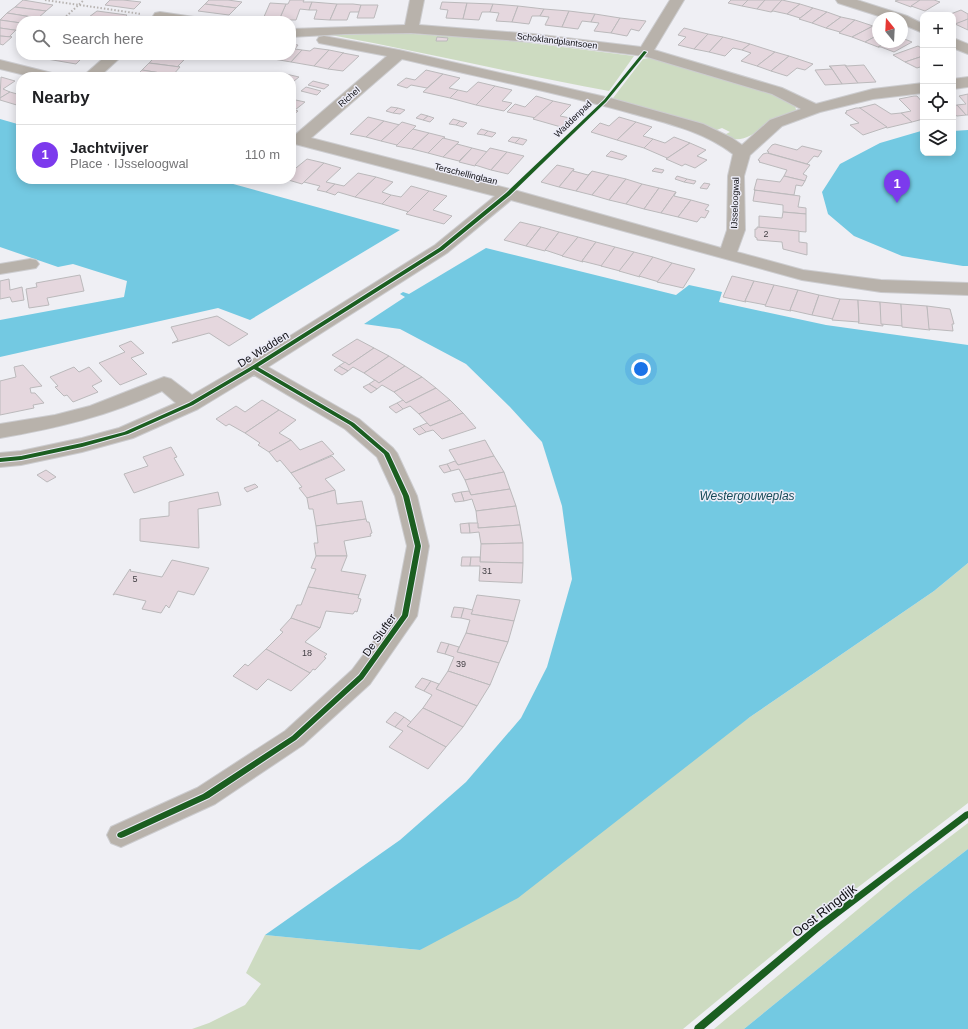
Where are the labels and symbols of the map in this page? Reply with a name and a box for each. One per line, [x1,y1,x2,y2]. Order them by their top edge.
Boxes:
north arrow [872,12,908,48]
street label: Schoklandplantsoen [516,31,598,51]
street label: Richel [336,85,362,109]
street label: Waddenpad [552,99,594,139]
street label: Terschellinglaan [433,161,499,187]
pin: 1 [884,170,910,203]
street label: IJsseloogwal [729,177,741,229]
house number: 2 [763,229,769,239]
street label: De Wadden [235,329,291,369]
your location [631,359,651,379]
water label: Westergouweplas [699,489,795,503]
house number: 31 [482,566,492,576]
house number: 5 [132,574,138,584]
street label: De Slufter [360,611,398,658]
house number: 18 [302,648,312,658]
house number: 39 [456,659,466,669]
street label: Oost Ringdijk [789,880,860,940]

